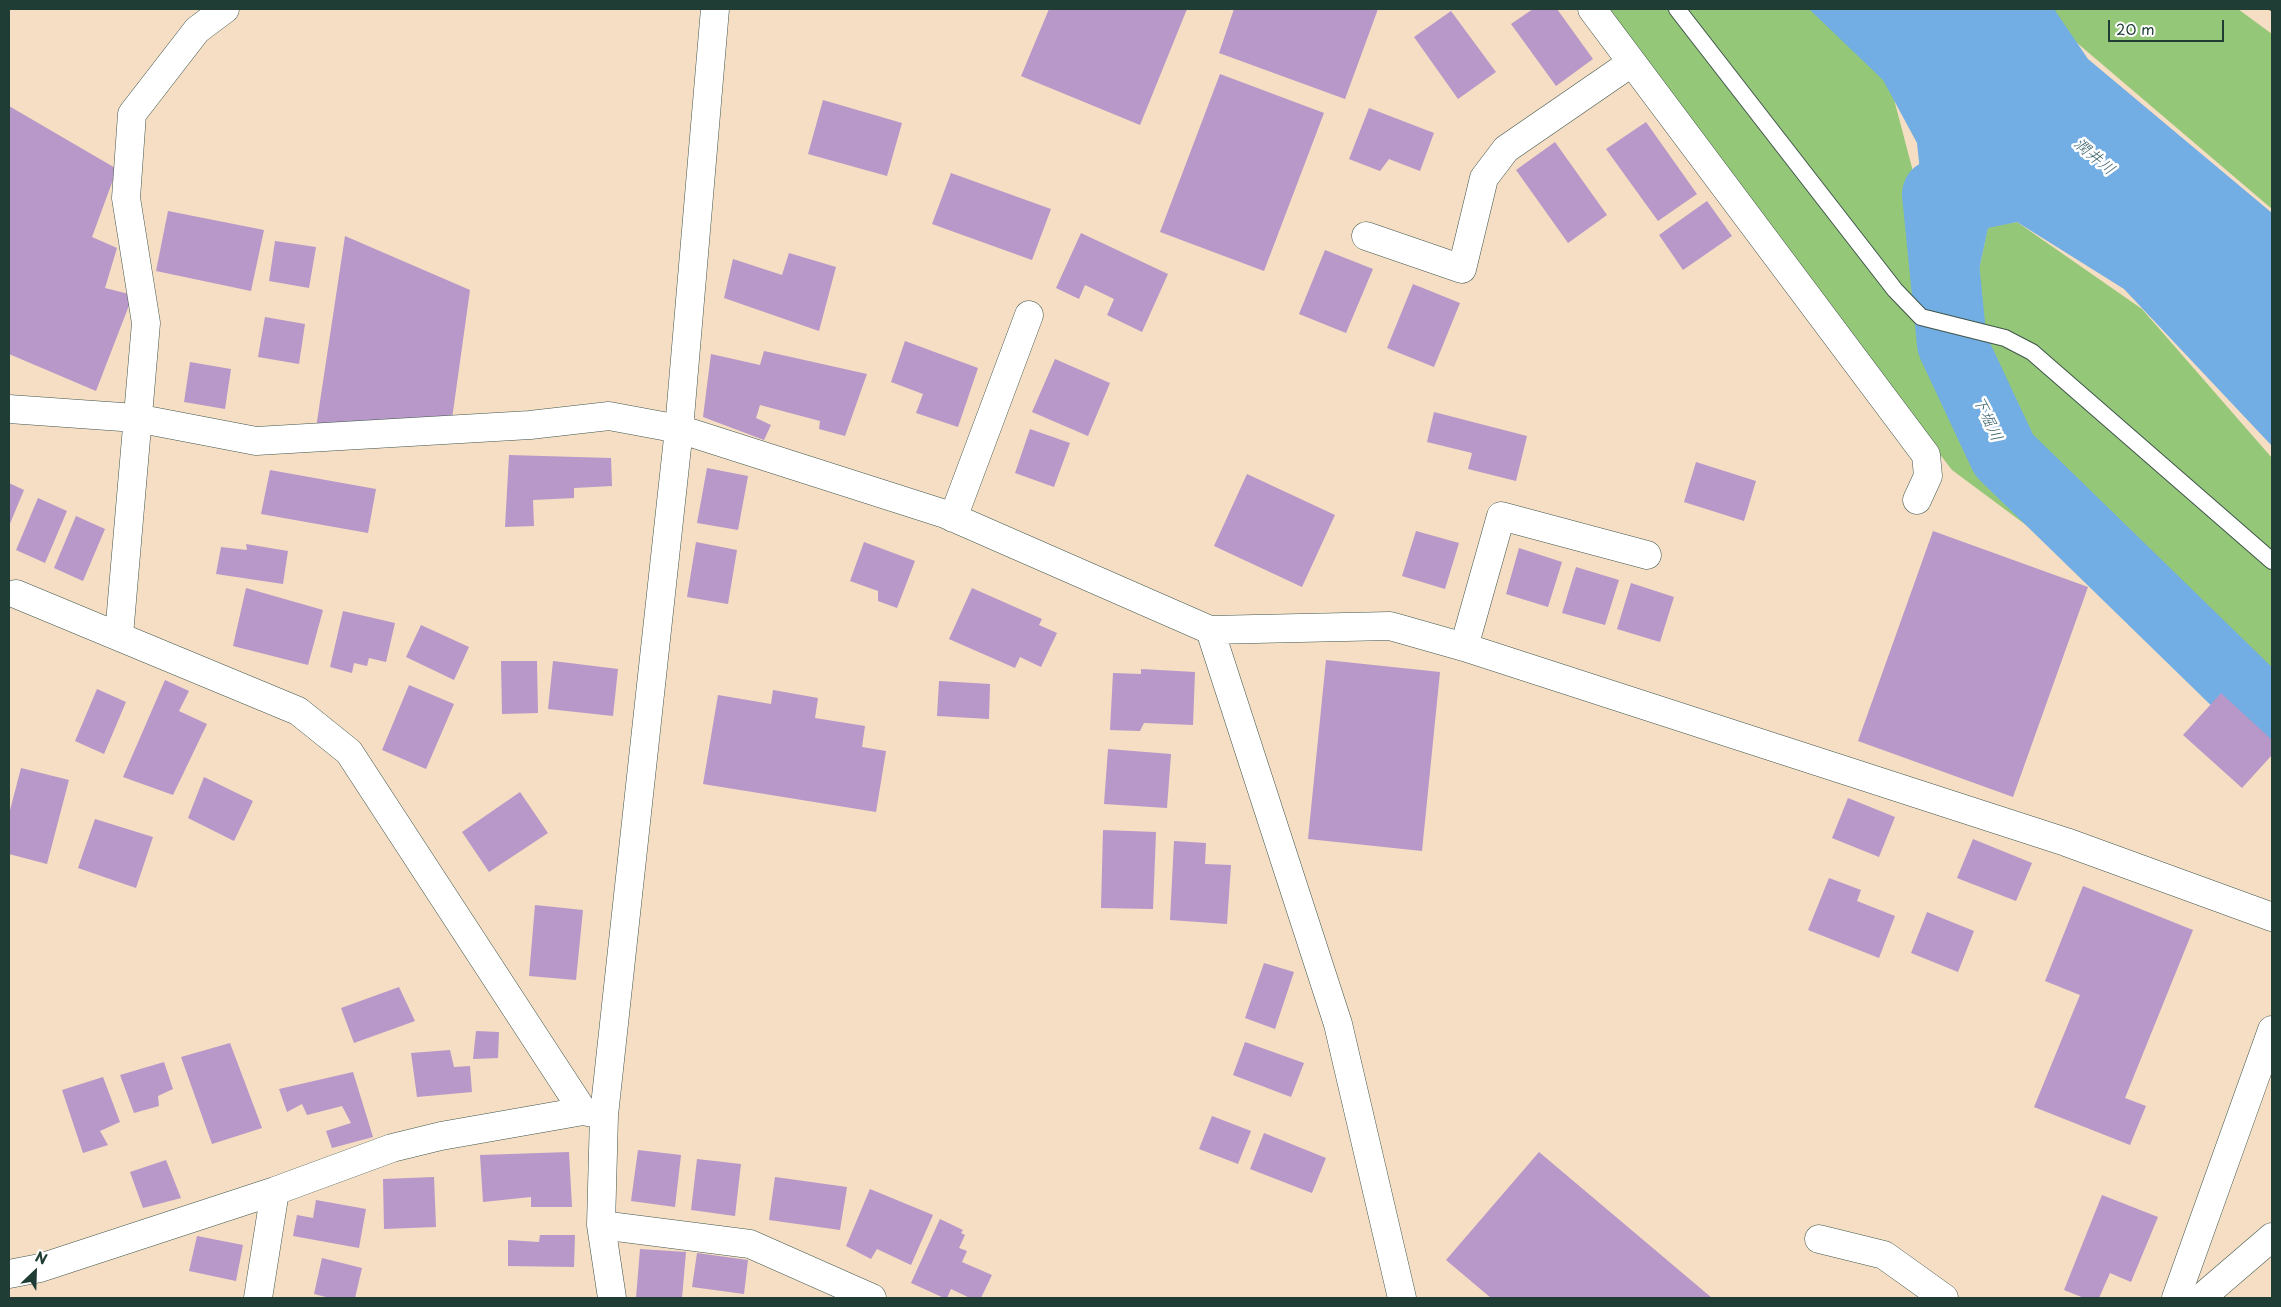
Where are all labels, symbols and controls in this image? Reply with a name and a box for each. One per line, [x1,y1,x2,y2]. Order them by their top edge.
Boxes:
scale bar [2111,10,2227,42]
text: 20 m [2116,17,2155,40]
water label: 潤井川 [2069,134,2119,180]
water label: 下堀川 [1968,393,2006,445]
text: N [32,1246,51,1270]
north arrow [10,1247,60,1297]

